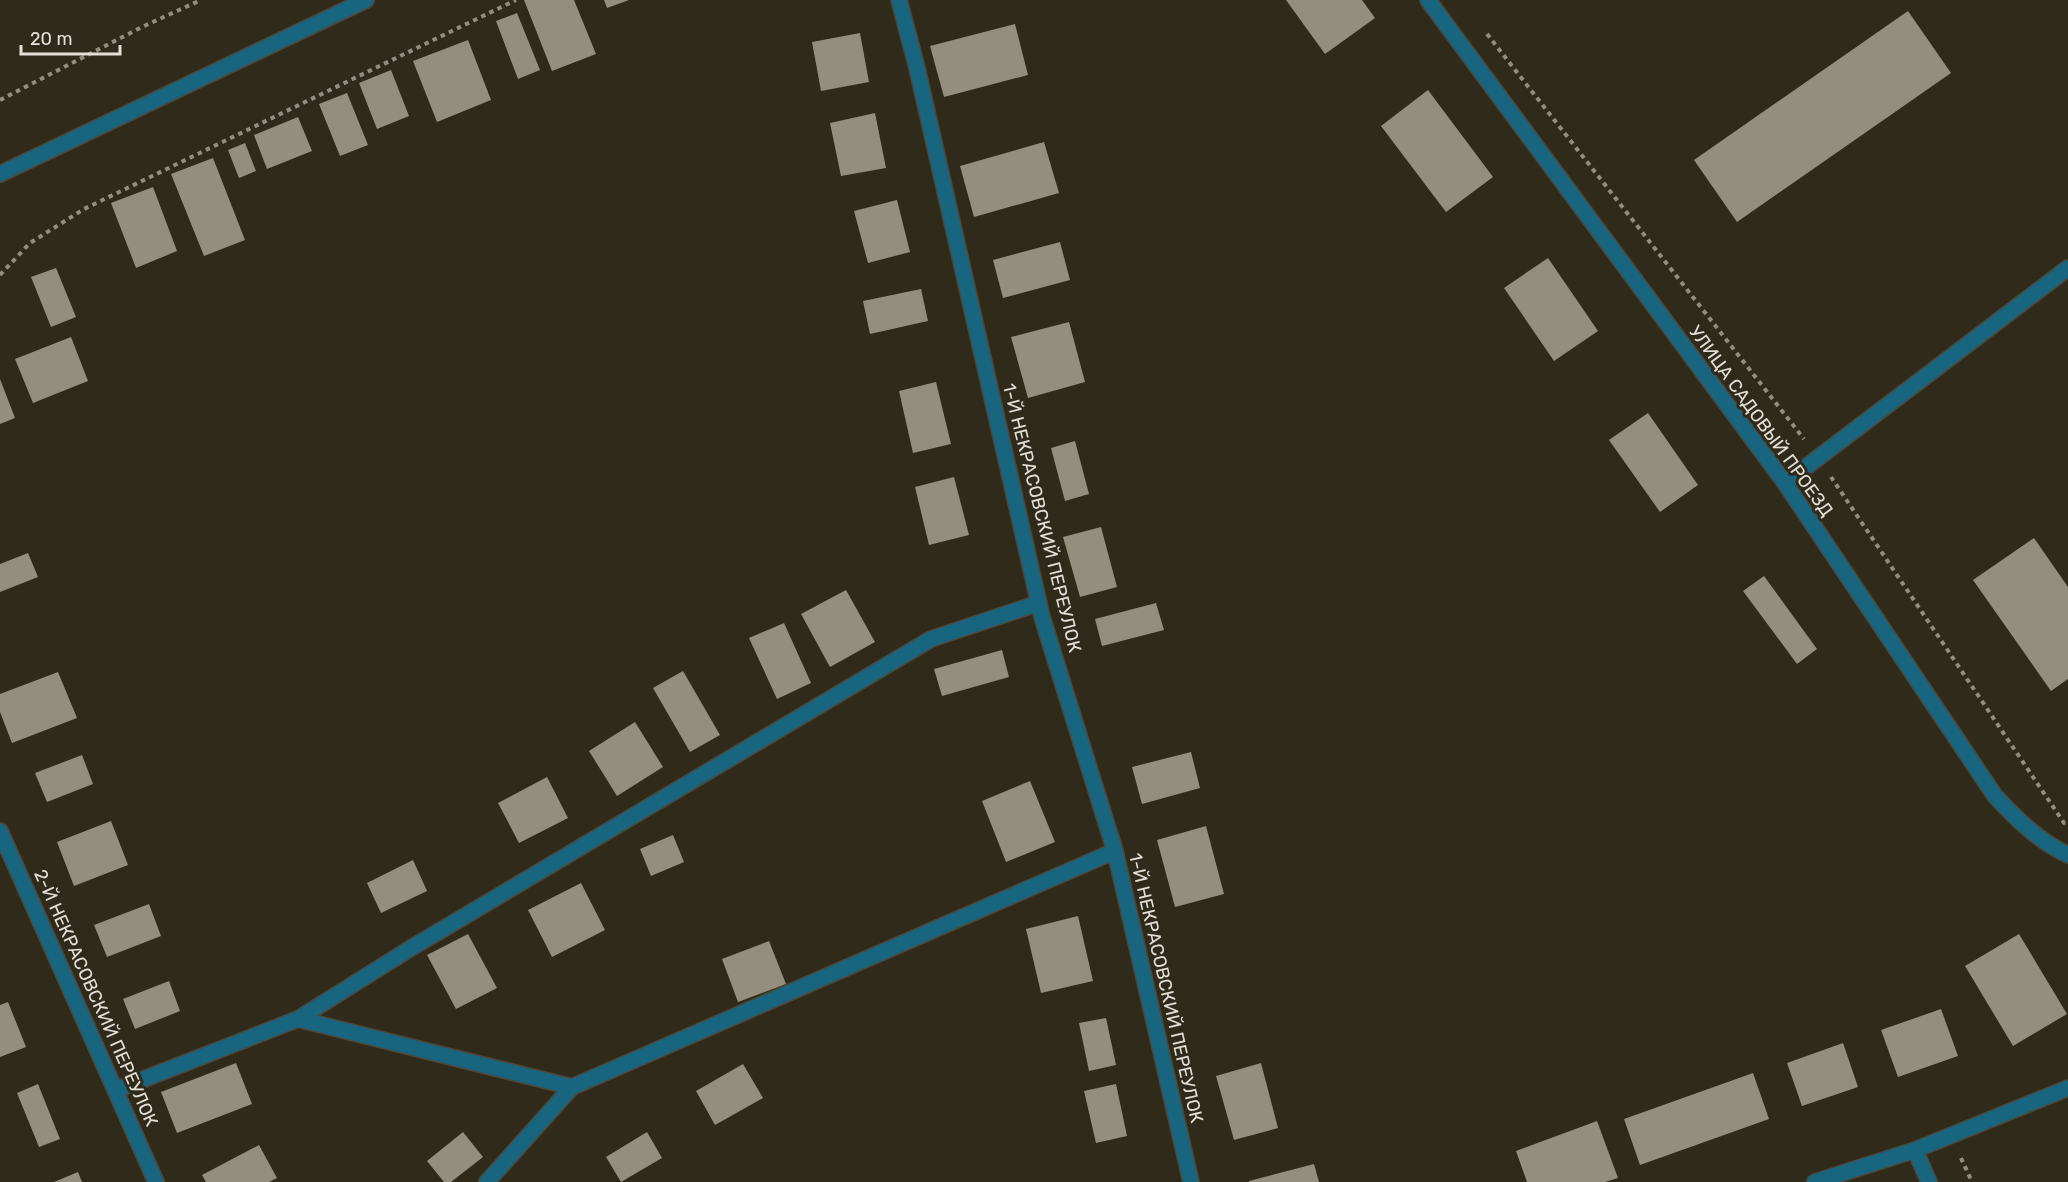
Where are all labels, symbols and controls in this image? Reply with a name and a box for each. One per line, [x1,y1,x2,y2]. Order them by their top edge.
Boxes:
scale bar [21,18,120,56]
text: 20 m [30,28,72,50]
street label: УЛИЦА САДОВЫЙ ПРОЕЗД [1684,321,1838,521]
street label: 1-Й НЕКРАСОВСКИЙ ПЕРЕУЛОК [998,381,1086,655]
street label: 1-Й НЕКРАСОВСКИЙ ПЕРЕУЛОК [1124,851,1208,1125]
street label: 2-Й НЕКРАСОВСКИЙ ПЕРЕУЛОК [29,866,163,1130]

